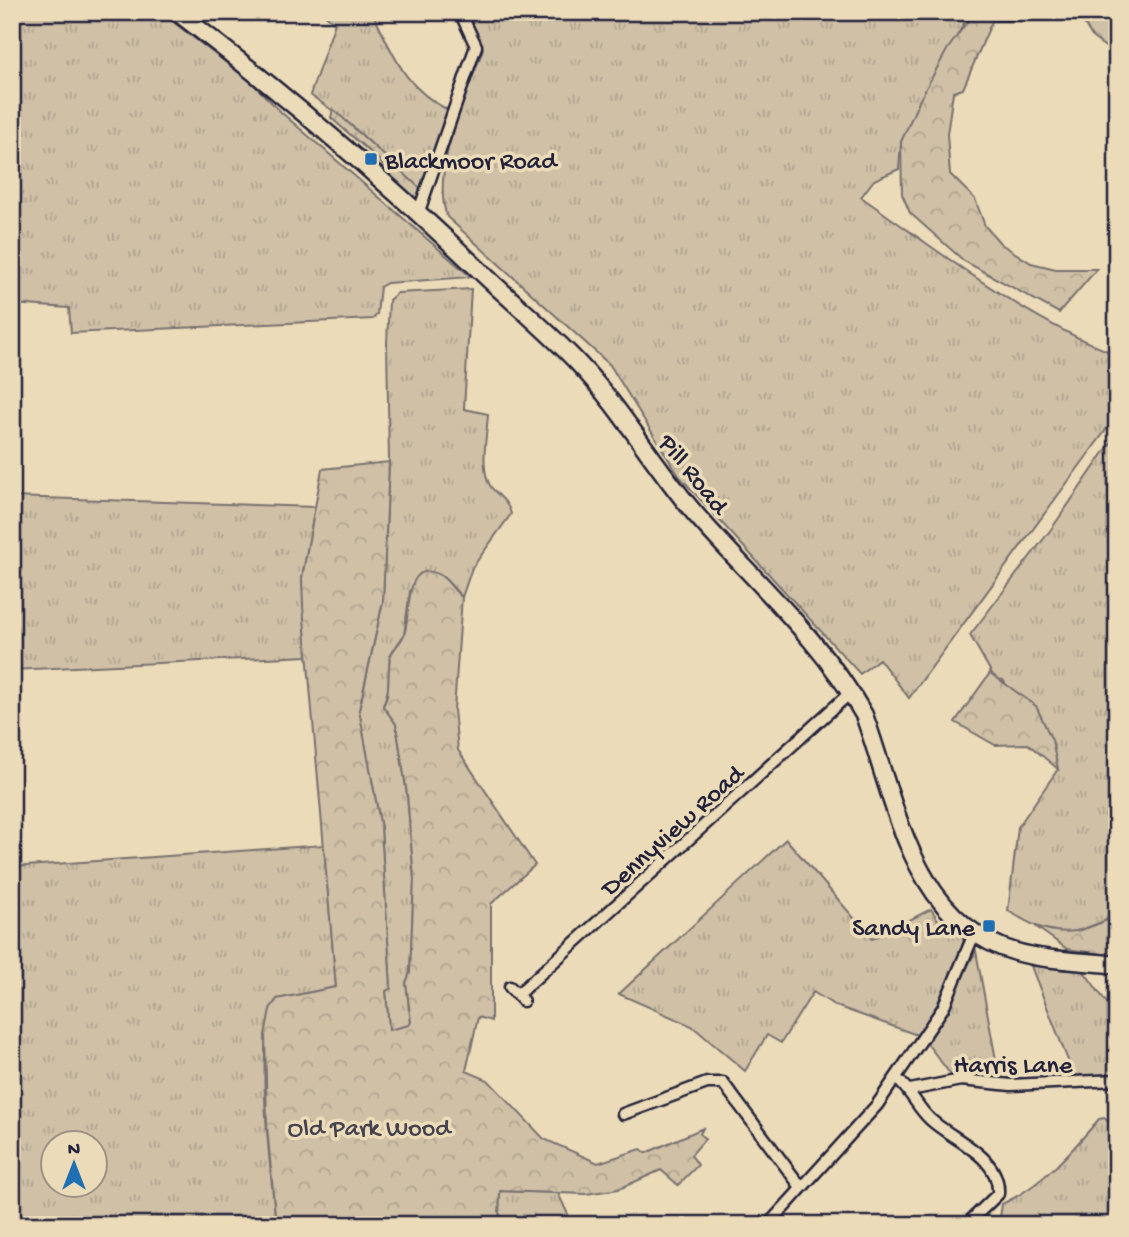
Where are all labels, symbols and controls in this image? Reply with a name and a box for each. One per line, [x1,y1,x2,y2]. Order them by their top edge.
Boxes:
place label: Blackmoor Road [384,148,558,179]
marker: Blackmoor Road [363,151,379,167]
street label: Pill Road [649,429,734,524]
street label: Dennyview Road [595,759,753,906]
place label: Sandy Lane [852,915,976,946]
marker: Sandy Lane [981,918,997,934]
street label: Harris Lane [954,1052,1073,1083]
park label: Old Park Wood [288,1115,452,1146]
north arrow [38,1128,108,1198]
text: N [68,1139,80,1162]

